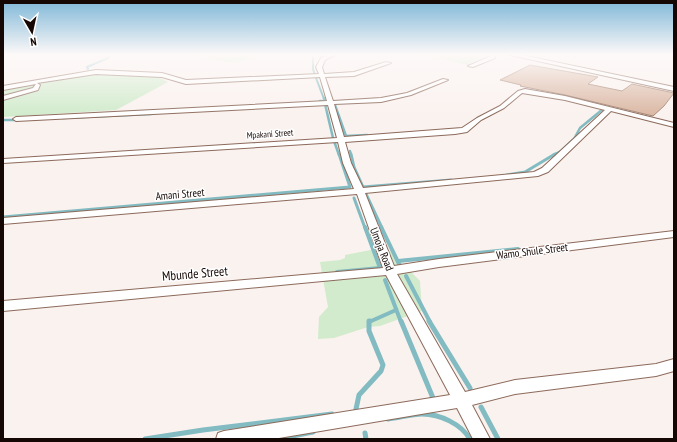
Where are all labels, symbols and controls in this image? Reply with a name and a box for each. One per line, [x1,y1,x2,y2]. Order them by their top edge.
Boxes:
north arrow [12,12,52,52]
text: N [29,34,38,49]
street label: Mpakani Street [246,126,294,141]
street label: Amani Street [155,185,205,203]
street label: Umoja Road [367,225,397,273]
street label: Wamo Shule Street [495,240,569,262]
street label: Mbunde Street [161,262,229,285]

